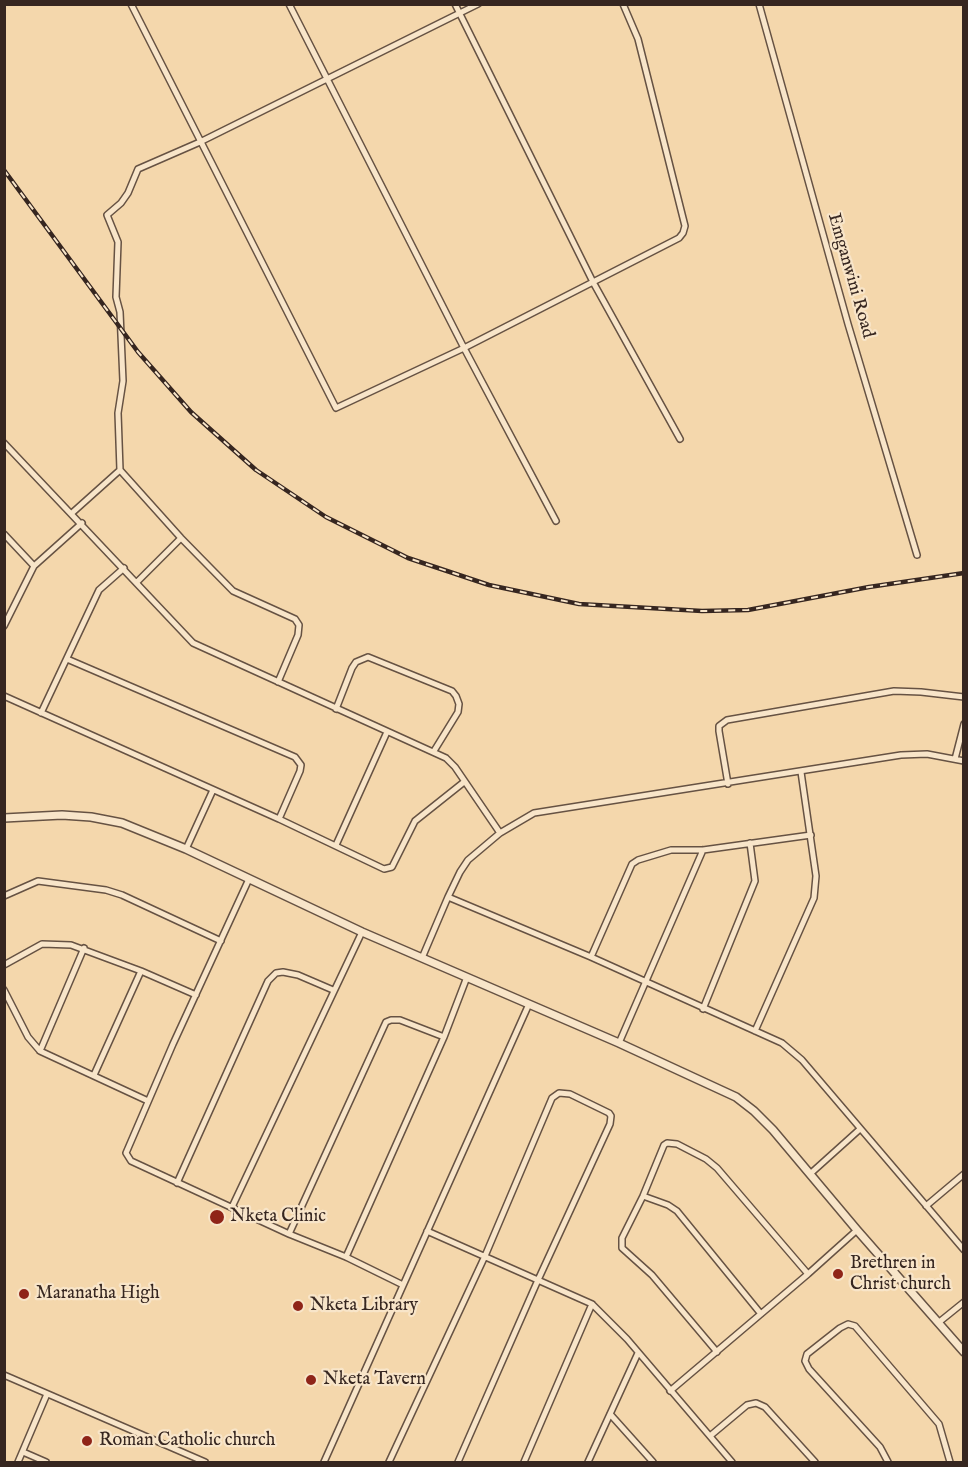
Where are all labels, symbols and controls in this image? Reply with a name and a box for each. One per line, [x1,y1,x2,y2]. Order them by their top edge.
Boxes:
street label: Emganwini Road [822,211,878,341]
place label: Nketa Clinic [230,1206,326,1228]
marker: Nketa Clinic [208,1208,226,1226]
place label: Brethren in Christ church [850,1253,951,1296]
marker: Brethren in Christ church [831,1267,845,1281]
place label: Maranatha High [36,1283,160,1305]
marker: Maranatha High [17,1287,31,1301]
place label: Nketa Library [310,1295,418,1317]
marker: Nketa Library [291,1299,305,1313]
place label: Nketa Tavern [323,1369,426,1391]
marker: Nketa Tavern [304,1373,318,1387]
place label: Roman Catholic church [99,1430,275,1452]
marker: Roman Catholic church [80,1434,94,1448]

